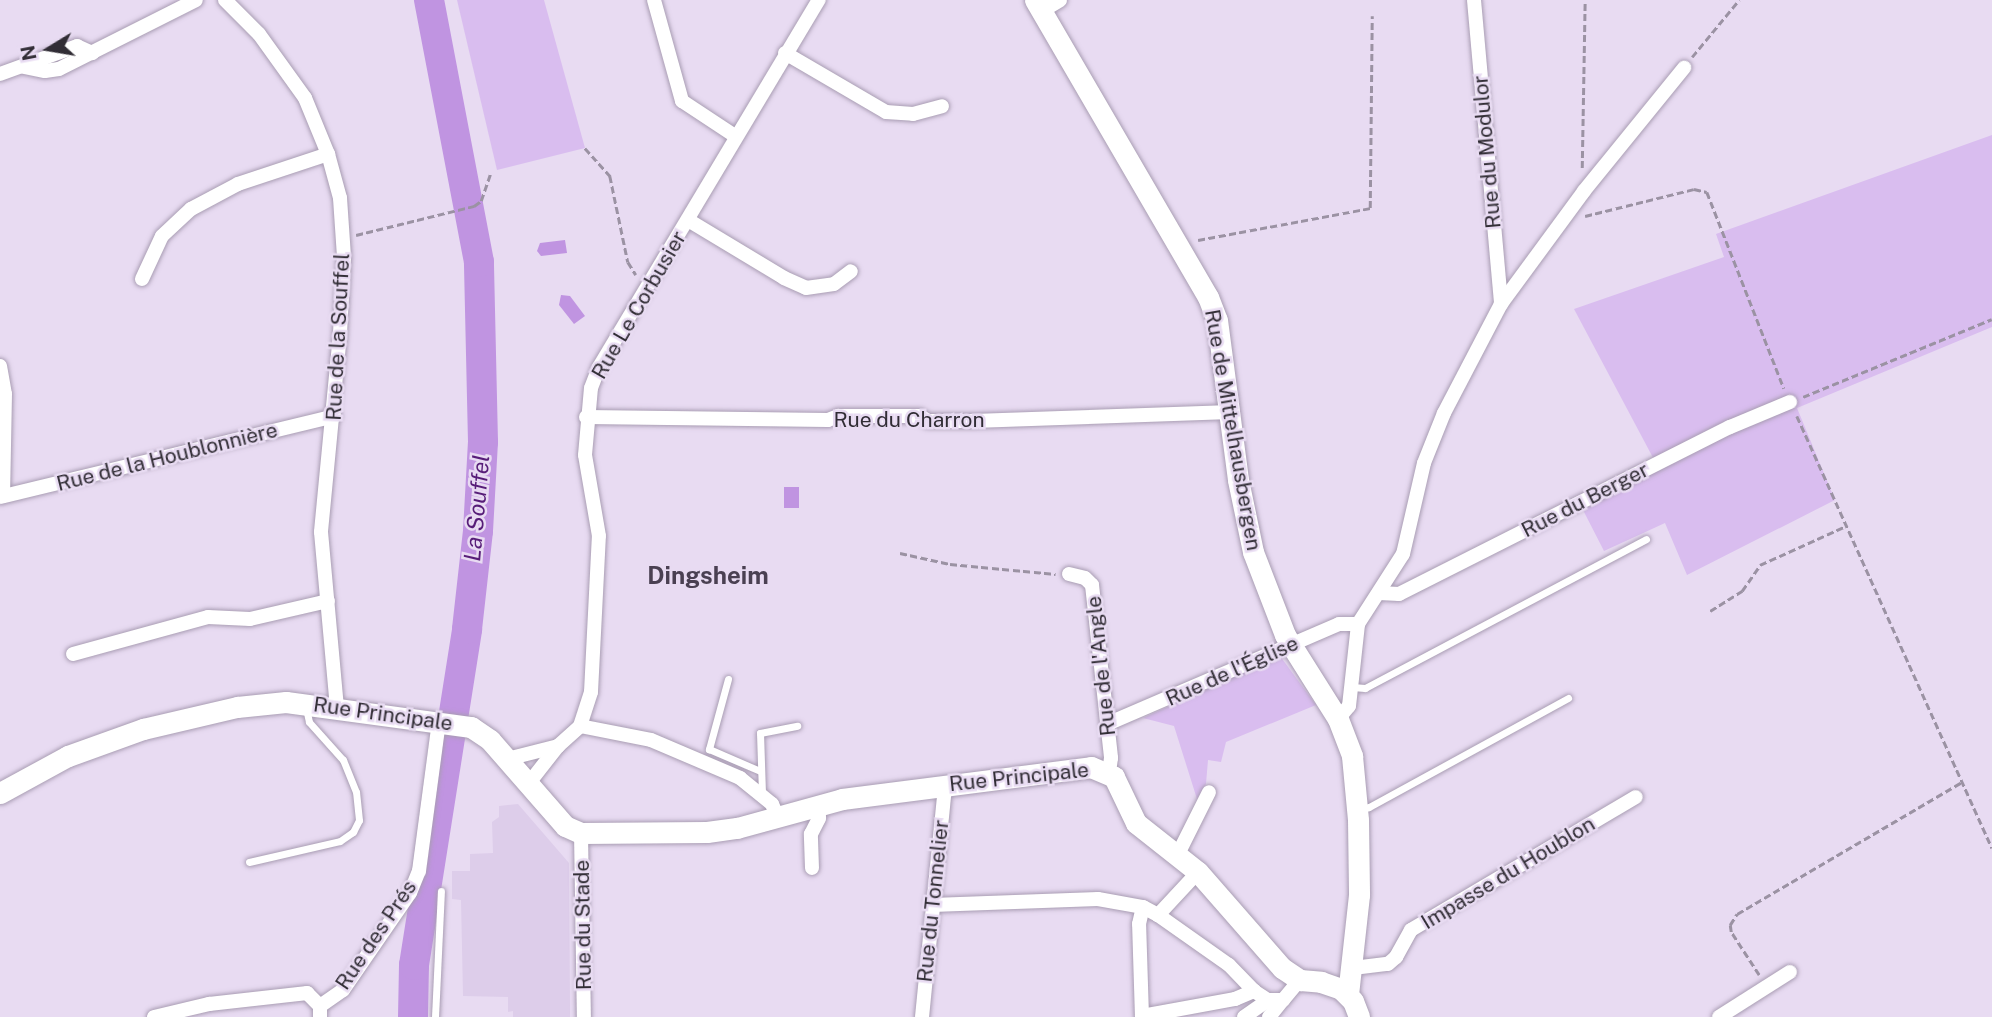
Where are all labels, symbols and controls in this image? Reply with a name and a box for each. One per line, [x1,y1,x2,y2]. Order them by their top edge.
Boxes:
north arrow [14,14,84,84]
text: N [16,44,41,62]
street label: Rue du Modulor [1468,74,1506,230]
street label: Rue Le Corbusier [586,226,692,384]
street label: Rue de la Souffel [321,252,355,422]
street label: Rue de Mittelhausbergen [1199,307,1267,553]
street label: Rue du Charron [833,407,985,433]
street label: Rue de la Houblonnière [54,417,280,497]
water label: La Souffel [459,454,495,562]
street label: Rue du Berger [1517,457,1653,543]
district label: Dingsheim [647,562,769,590]
street label: Rue de l'Angle [1081,594,1121,738]
street label: Rue de l'Église [1161,630,1303,712]
street label: Rue Principale [312,692,454,736]
street label: Rue Principale [948,757,1090,797]
street label: Impasse du Houblon [1416,811,1600,935]
street label: Rue du Tonnelier [912,818,954,984]
street label: Rue du Stade [569,859,597,991]
street label: Rue des Prés [330,875,422,995]

